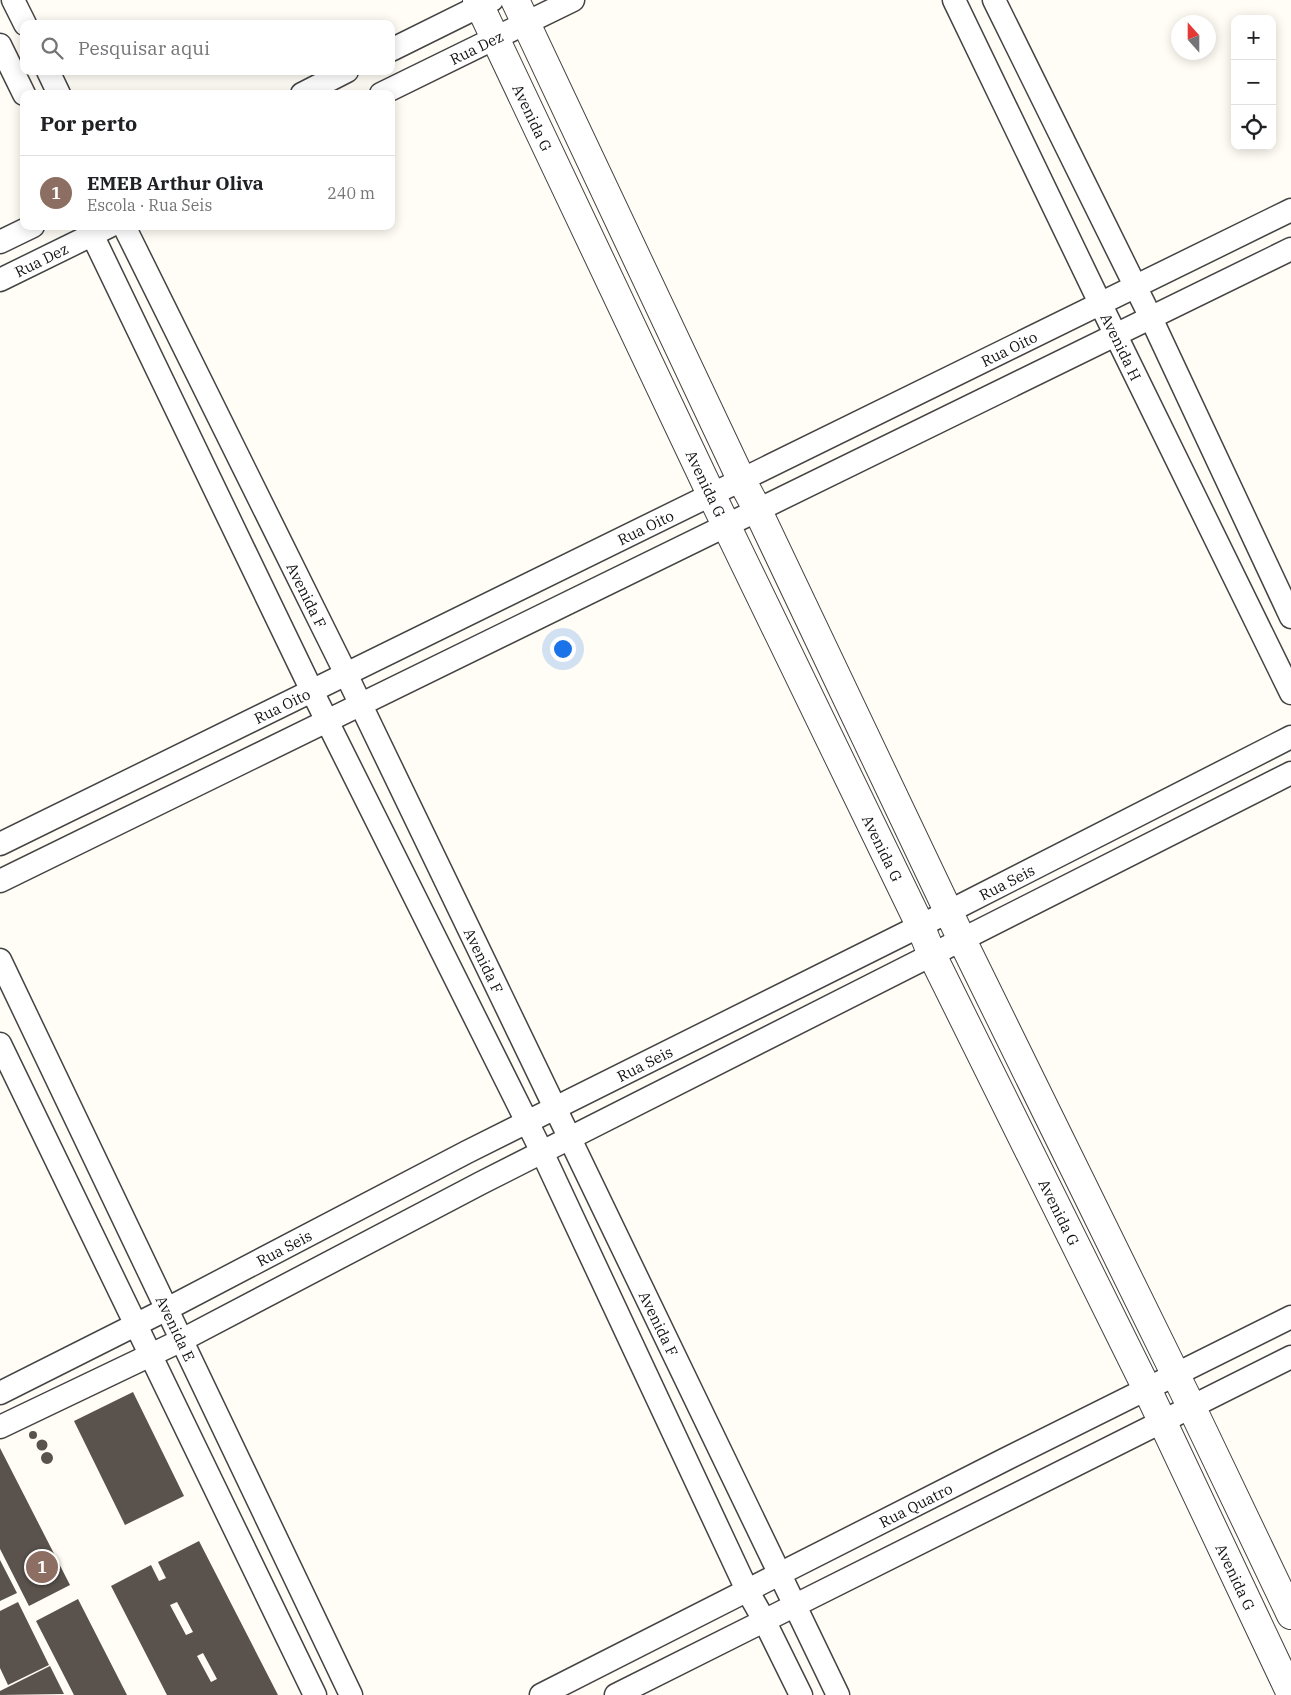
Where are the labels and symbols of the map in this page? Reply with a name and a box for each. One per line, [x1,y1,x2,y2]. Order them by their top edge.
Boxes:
north arrow [1171,15,1216,60]
street label: Rua Dez [446,26,506,68]
street label: Avenida G [509,81,557,154]
street label: Rua Dez [11,239,71,281]
street label: Avenida H [1097,310,1146,384]
street label: Rua Oito [978,327,1040,370]
street label: Avenida G [682,447,730,520]
street label: Rua Oito [614,505,677,549]
street label: Avenida F [283,559,331,631]
your location [550,636,576,662]
street label: Rua Oito [251,684,313,727]
street label: Avenida G [858,812,907,885]
street label: Rua Seis [976,860,1038,904]
street label: Avenida F [460,925,508,996]
street label: Rua Seis [614,1042,676,1085]
street label: Avenida G [1035,1176,1084,1249]
street label: Rua Seis [253,1225,315,1270]
street label: Avenida F [635,1288,683,1359]
street label: Avenida E [152,1292,200,1364]
street label: Rua Quatro [876,1478,955,1531]
street label: Avenida G [1212,1540,1260,1614]
pin: 1 [26,1548,58,1586]

